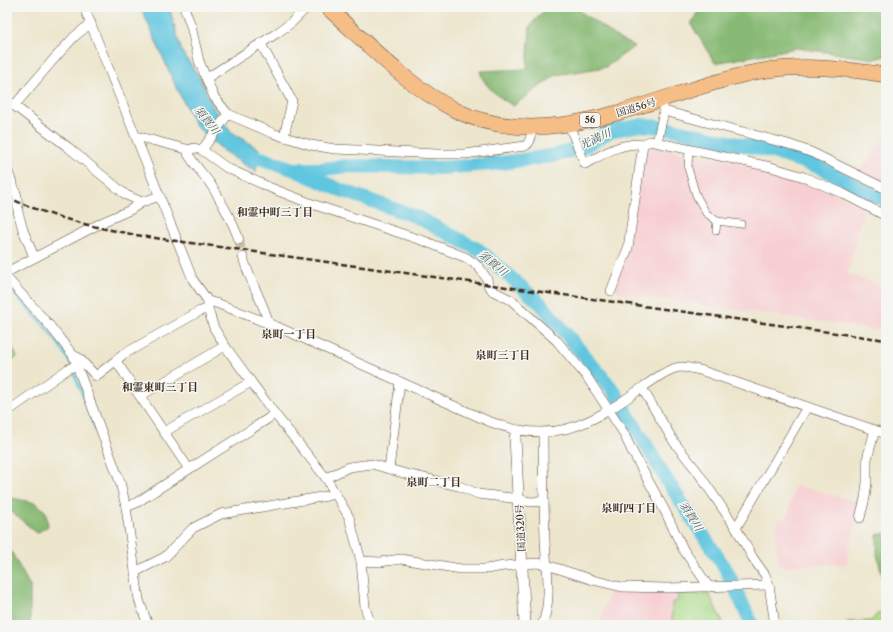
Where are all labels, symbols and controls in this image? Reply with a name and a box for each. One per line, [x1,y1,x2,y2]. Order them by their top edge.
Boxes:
street label: 国道56号 [614,95,658,120]
water label: 須賀川 [191,103,223,138]
road number: 56 [580,113,600,127]
water label: 光満川 [577,125,614,152]
district label: 和霊中町三丁目 [237,205,314,219]
water label: 須賀川 [476,247,511,280]
district label: 泉町一丁目 [262,327,317,341]
district label: 泉町三丁目 [476,348,531,362]
district label: 和霊東町三丁目 [122,380,199,394]
district label: 泉町二丁目 [407,475,462,489]
water label: 須賀川 [676,498,706,534]
district label: 泉町四丁目 [602,501,657,515]
street label: 国道320号 [513,504,528,552]

